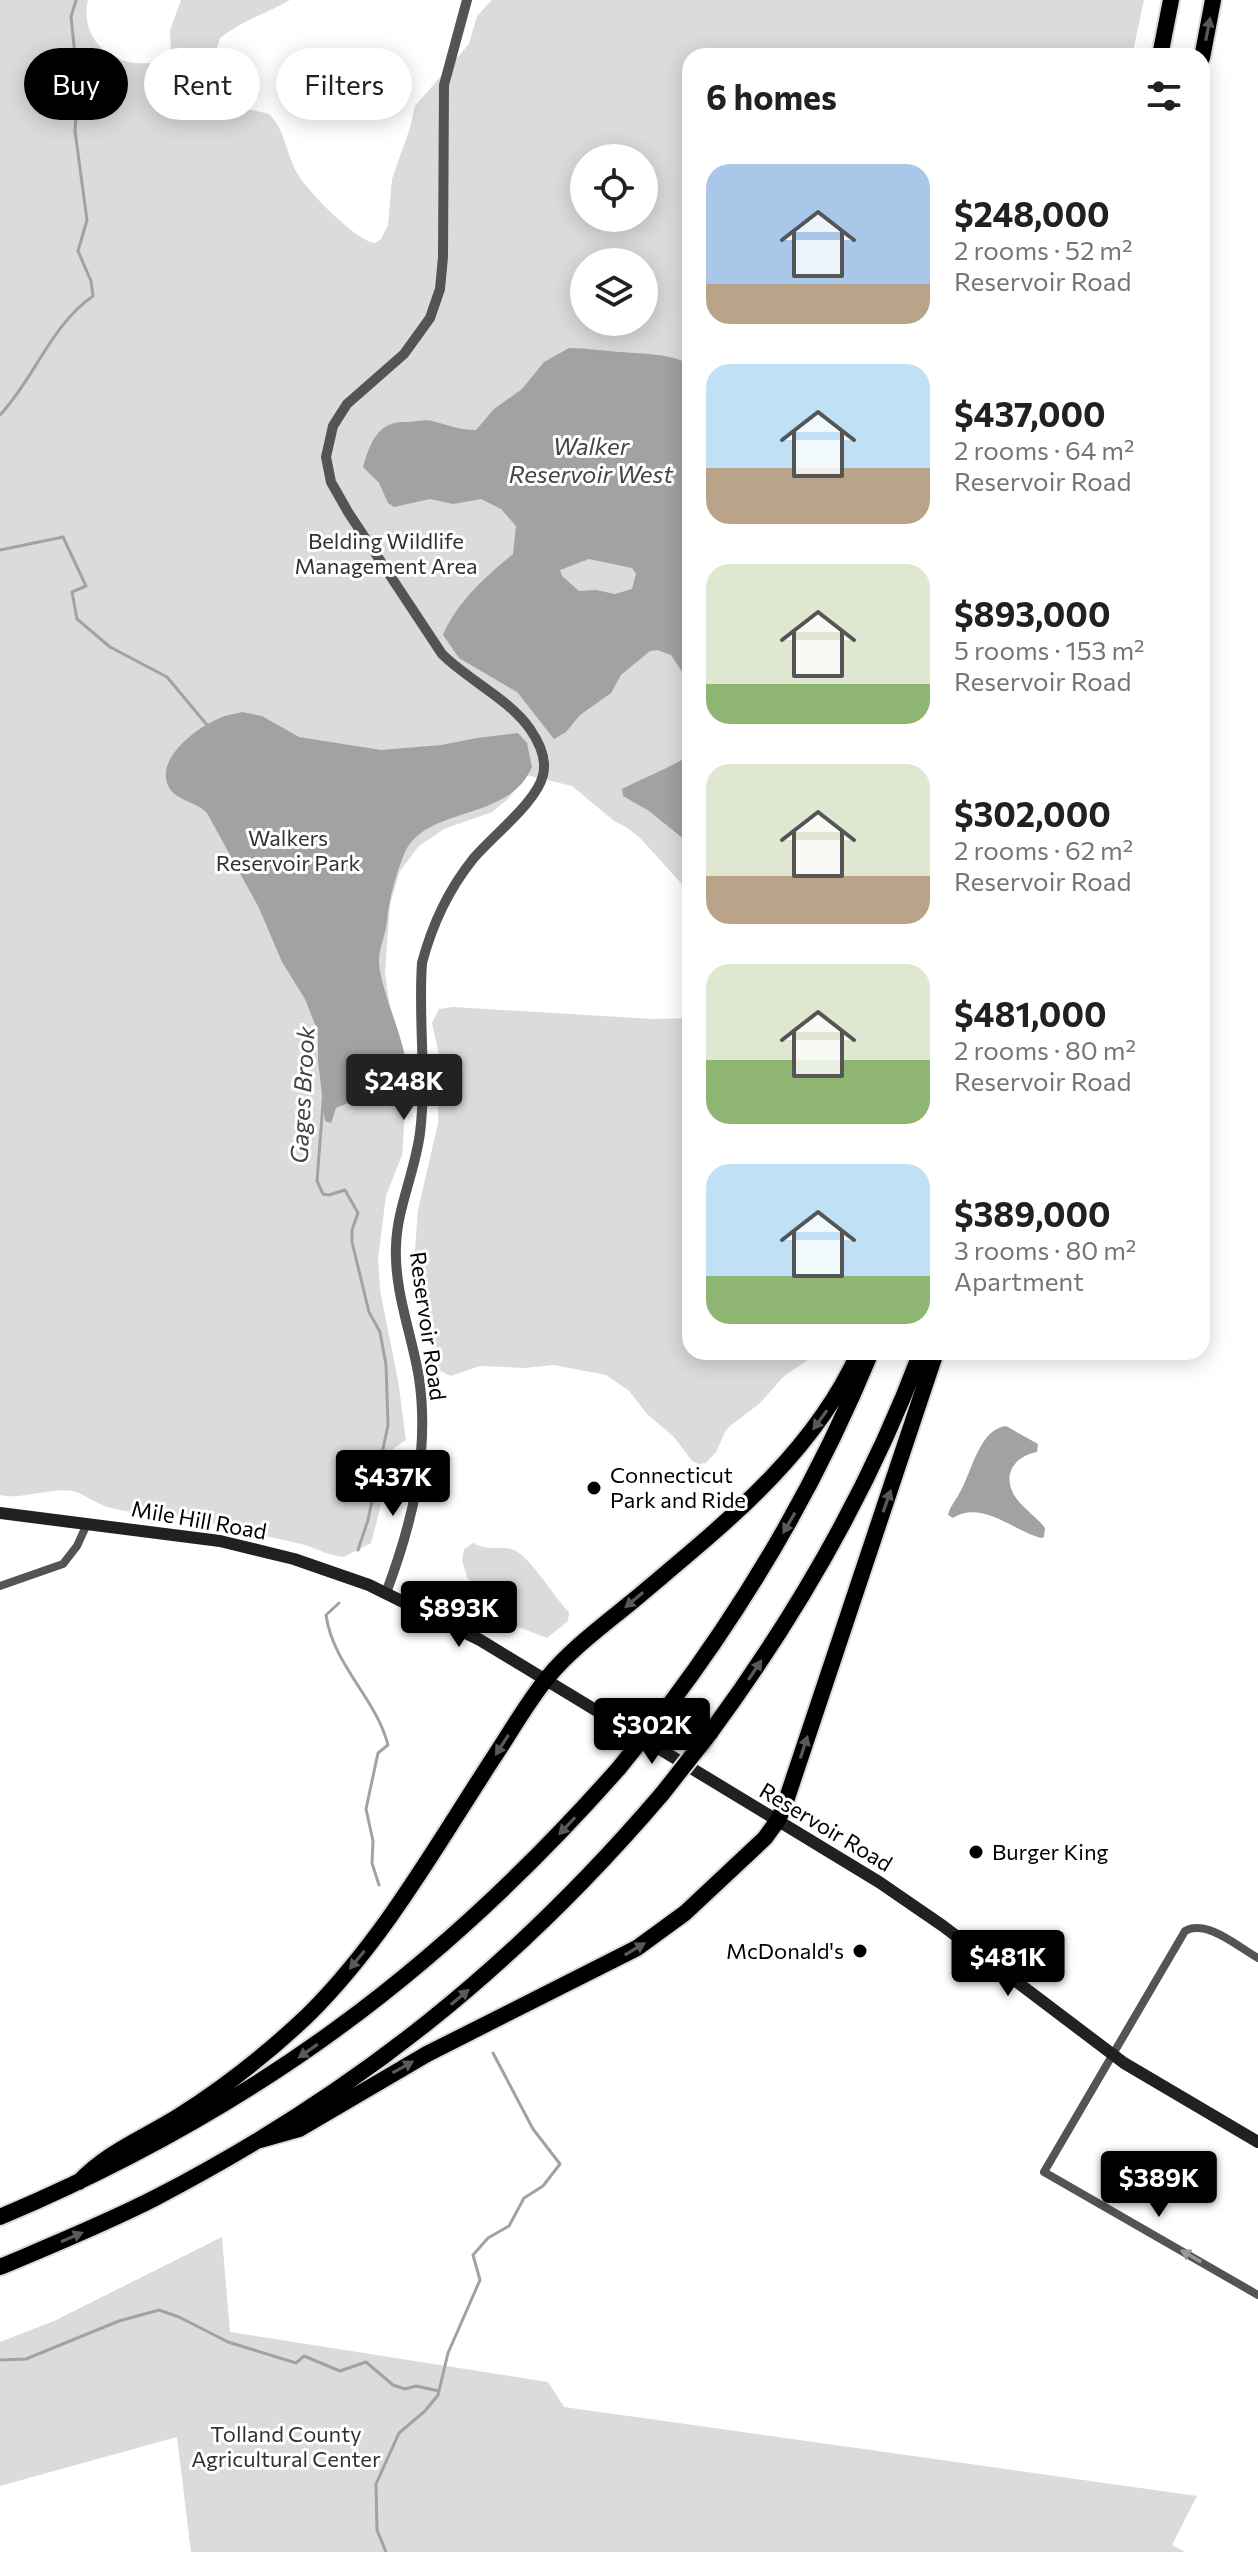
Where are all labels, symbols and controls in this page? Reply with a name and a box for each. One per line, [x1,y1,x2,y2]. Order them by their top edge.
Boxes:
one-way arrow [1202,16,1214,41]
chip: Buy [24,48,128,120]
chip: Rent [144,48,260,120]
chip: Filters [276,48,412,120]
icon: filters [1142,74,1186,118]
text: 6 homes [706,75,837,117]
map controls [570,144,658,336]
button: locate [570,144,658,232]
text: $248,000 [954,192,1110,234]
icon: home [770,196,866,292]
text: 2 rooms · 52 m² [954,234,1132,265]
button: layers [570,248,658,336]
text: Reservoir Road [954,265,1131,296]
text: $437,000 [954,392,1106,434]
icon: home [770,396,866,492]
water label: Walker Reservoir West [509,431,674,488]
text: 2 rooms · 64 m² [954,434,1135,465]
text: Reservoir Road [954,465,1131,496]
park label: Belding Wildlife Management Area [294,527,478,579]
text: $893,000 [954,592,1110,634]
icon: home [770,596,866,692]
text: 5 rooms · 153 m² [954,634,1145,665]
text: Reservoir Road [954,665,1131,696]
text: $302,000 [954,792,1111,834]
icon: home [770,796,866,892]
park label: Walkers Reservoir Park [216,824,360,876]
text: 2 rooms · 62 m² [954,834,1133,865]
text: Reservoir Road [954,865,1131,896]
text: $481,000 [954,992,1107,1034]
icon: home [770,996,866,1092]
water label: Gages Brook [283,1025,320,1164]
text: 2 rooms · 80 m² [954,1034,1136,1065]
pin: $248K [348,1054,460,1122]
text: $248K [364,1064,444,1095]
text: Reservoir Road [954,1065,1131,1096]
text: $389,000 [954,1192,1111,1234]
icon: home [770,1196,866,1292]
text: 3 rooms · 80 m² [954,1234,1136,1265]
street label: Reservoir Road [405,1250,452,1402]
text: Apartment [954,1265,1084,1296]
one-way arrow [813,1409,829,1430]
pin: $437K [337,1450,449,1518]
text: $437K [354,1460,432,1491]
place label: Connecticut Park and Ride [610,1461,746,1513]
marker: Connecticut Park and Ride [585,1479,603,1497]
one-way arrow [881,1488,893,1512]
street label: Mile Hill Road [129,1494,269,1545]
one-way arrow [782,1512,796,1534]
pin: $893K [403,1581,515,1649]
text: $893K [419,1591,499,1622]
one-way arrow [624,1591,644,1608]
one-way arrow [747,1659,762,1680]
pin: $302K [596,1698,708,1766]
text: $302K [612,1708,692,1739]
one-way arrow [495,1734,510,1755]
one-way arrow [799,1735,811,1759]
street label: Reservoir Road [755,1776,898,1877]
one-way arrow [559,1816,577,1835]
place label: Burger King [992,1838,1109,1865]
marker: Burger King [967,1843,985,1861]
pin: $481K [952,1930,1064,1998]
place label: McDonald's [726,1937,844,1964]
text: $481K [970,1940,1046,1971]
one-way arrow [623,1942,646,1957]
marker: McDonald's [851,1942,869,1960]
one-way arrow [349,1950,366,1970]
one-way arrow [450,1989,470,2006]
one-way arrow [297,2043,318,2058]
one-way arrow [392,2060,414,2074]
pin: $389K [1103,2151,1215,2219]
text: $389K [1119,2161,1199,2192]
one-way arrow [60,2231,84,2244]
one-way arrow [1179,2249,1202,2263]
park label: Tolland County Agricultural Center [191,2420,381,2472]

